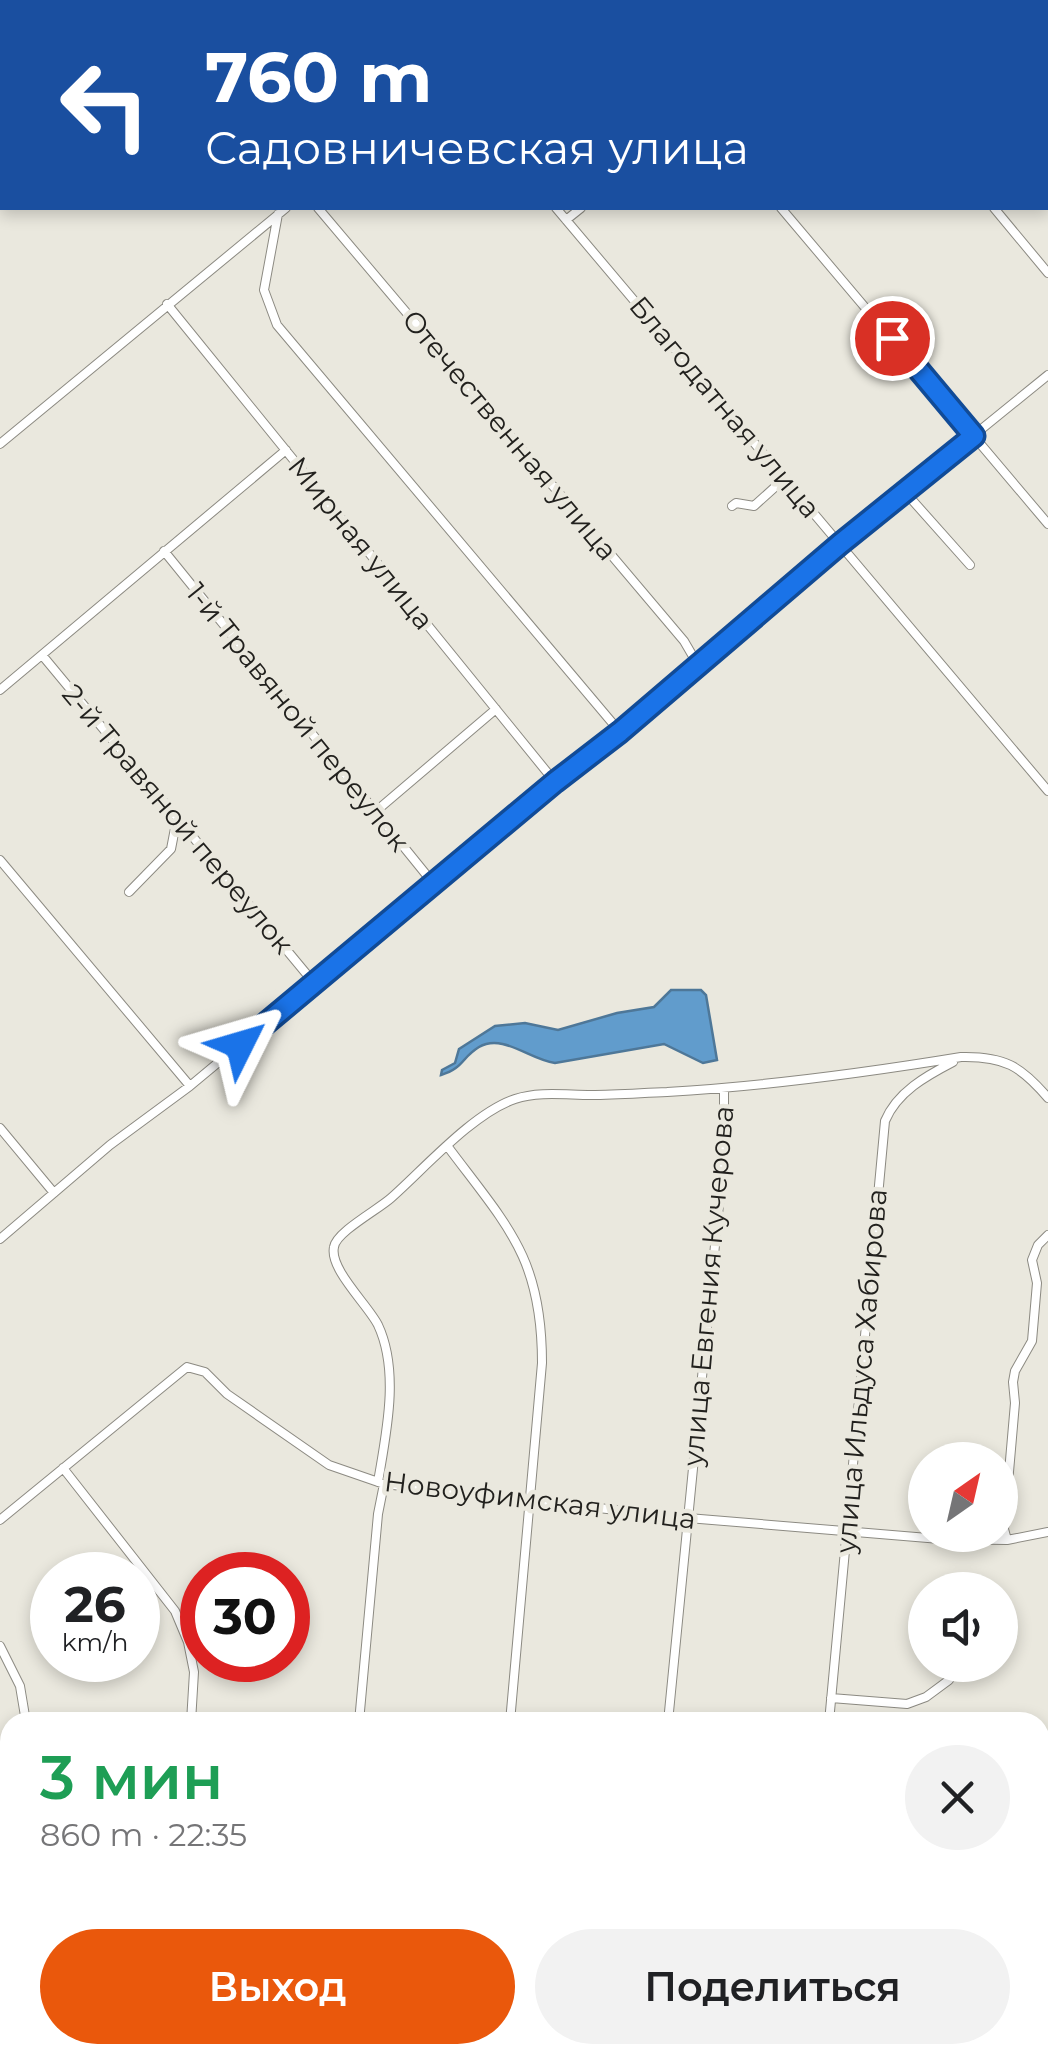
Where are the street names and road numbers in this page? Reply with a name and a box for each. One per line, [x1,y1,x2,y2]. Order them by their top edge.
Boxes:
street label: Благодатная улица [622,289,828,525]
street label: Отечественная улица [395,303,625,567]
street label: Мирная улица [281,450,441,636]
street label: 1-й Травяной переулок [179,576,417,858]
street label: 2-й Травяной переулок [55,677,301,961]
street label: улица Евгения Кучерова [675,1104,741,1469]
street label: улица Ильдуса Хабирова [828,1187,894,1556]
street label: Новоуфимская улица [382,1464,698,1536]

